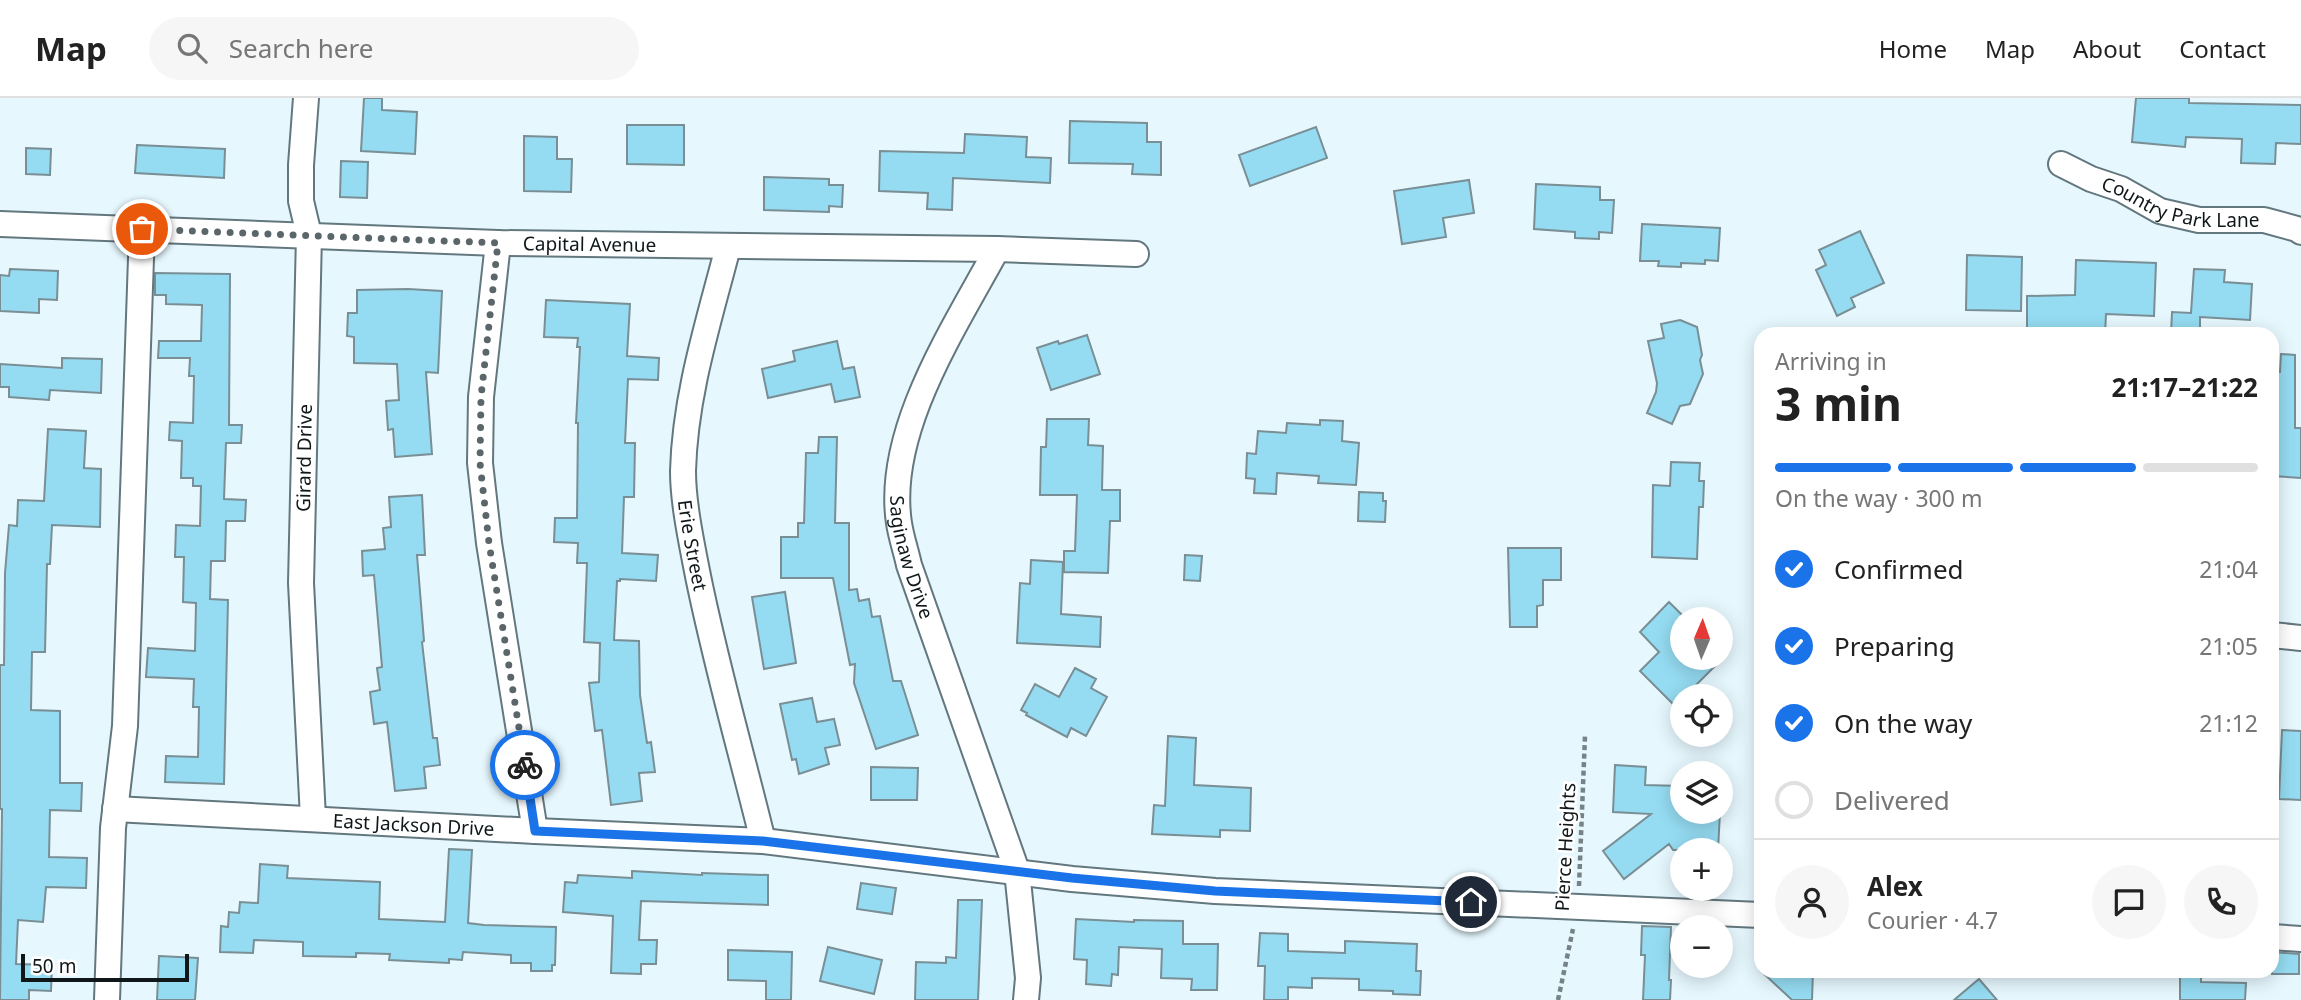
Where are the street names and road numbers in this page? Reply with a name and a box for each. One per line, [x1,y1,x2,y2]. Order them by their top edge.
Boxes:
street label: Country Park Lane [2098,171,2259,233]
street label: Capital Avenue [523,230,656,258]
street label: Girard Drive [290,404,318,512]
street label: Saginaw Drive [884,495,940,622]
street label: Erie Street [672,498,714,593]
street label: Pierce Heights [1549,782,1581,912]
street label: East Jackson Drive [332,807,495,842]

